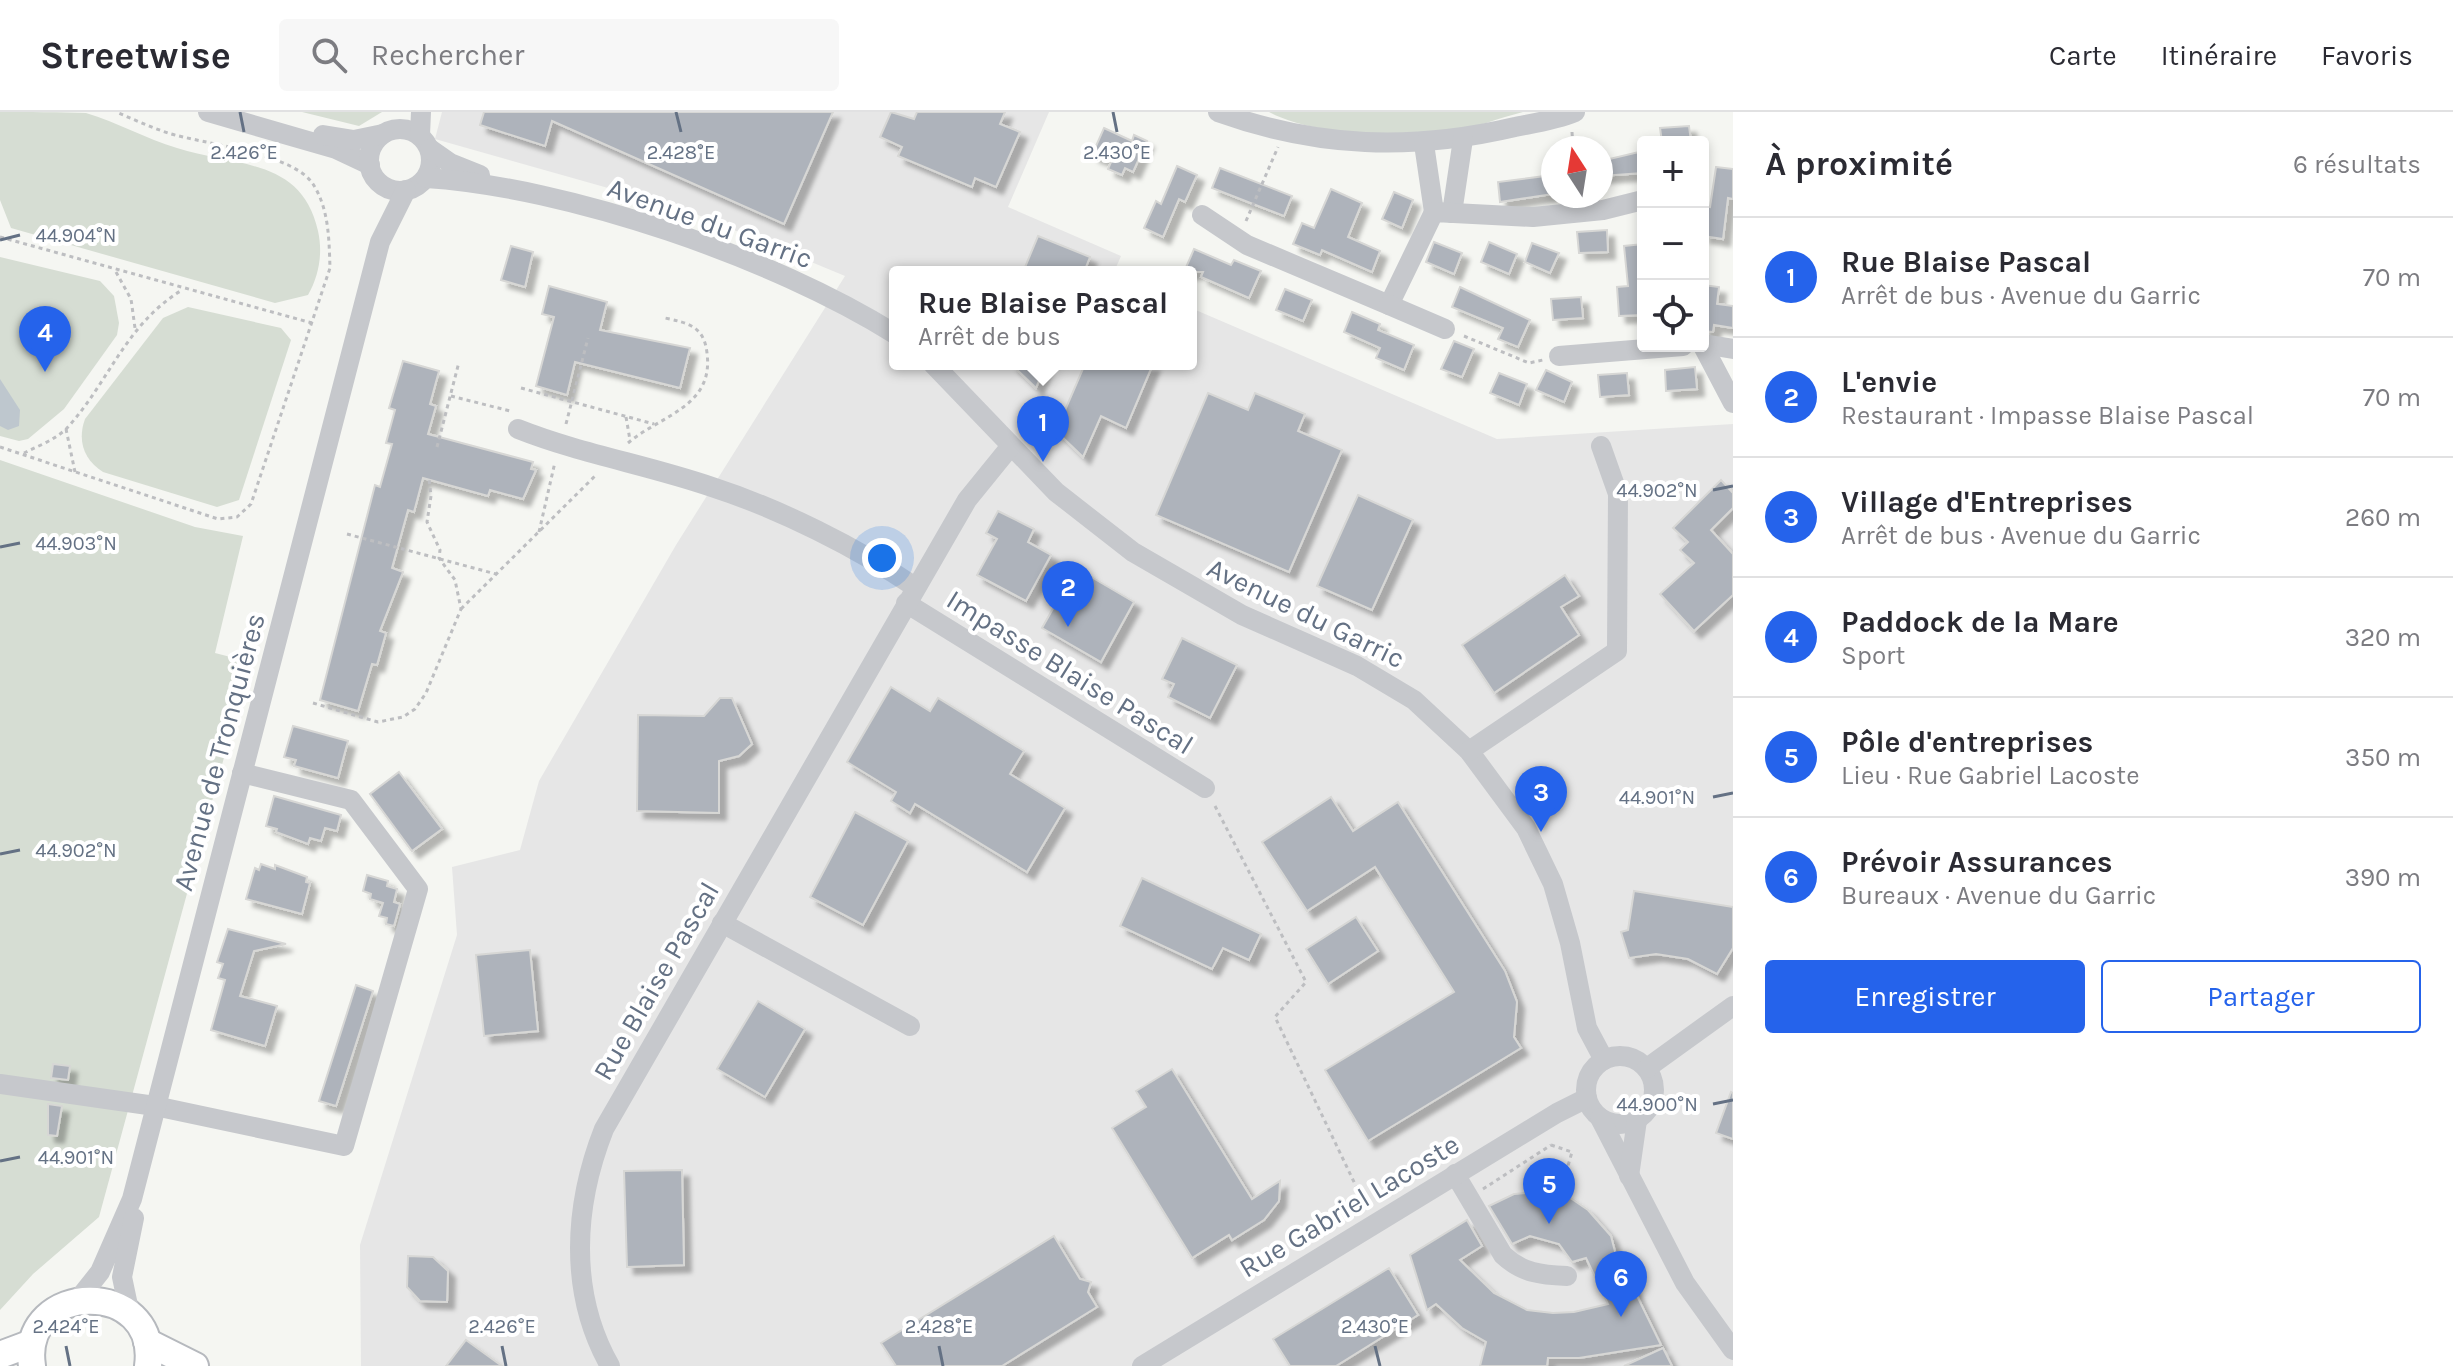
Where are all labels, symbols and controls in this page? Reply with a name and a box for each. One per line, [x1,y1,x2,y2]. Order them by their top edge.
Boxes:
search box [279,19,839,91]
text: Streetwise [40,33,231,78]
icon: search [307,33,351,77]
text: Rechercher [371,37,524,73]
text: Carte [2049,39,2117,72]
text: Itinéraire [2161,39,2277,72]
text: Favoris [2321,39,2413,72]
north arrow [1541,136,1613,208]
map controls [1637,136,1709,352]
button: + [1637,136,1709,208]
text: 2.426°E [210,141,278,164]
text: 2.428°E [647,141,715,164]
text: 2.430°E [1083,141,1151,164]
text: À proximité [1765,144,1953,184]
text: 6 résultats [2293,149,2421,180]
street label: Avenue du Garric [603,171,817,275]
button: − [1637,208,1709,280]
text: 44.904°N [35,224,117,247]
text: Rue Blaise Pascal [1841,244,2091,280]
text: 1 [1786,262,1796,293]
text: 70 m [2363,262,2421,293]
popup [889,266,1197,370]
button: locate [1637,280,1709,352]
text: Arrêt de bus · Avenue du Garric [1841,280,2201,311]
text: Rue Blaise Pascal [918,285,1168,321]
pin: 4 [19,306,71,372]
text: Arrêt de bus [918,321,1061,352]
text: L'envie [1841,364,1937,400]
text: 2 [1783,382,1799,413]
text: 70 m [2363,382,2421,413]
pin: 1 [1017,396,1069,462]
text: Restaurant · Impasse Blaise Pascal [1841,400,2254,431]
text: 44.902°N [1616,479,1698,502]
text: Village d'Entreprises [1841,484,2133,520]
text: 3 [1783,502,1799,533]
text: 260 m [2345,502,2421,533]
text: Arrêt de bus · Avenue du Garric [1841,520,2201,551]
text: 44.903°N [35,532,117,555]
your location [862,538,902,578]
street label: Avenue du Garric [1202,551,1410,675]
pin: 2 [1042,561,1094,627]
street label: Impasse Blaise Pascal [941,583,1199,761]
text: Paddock de la Mare [1841,604,2119,640]
street label: Avenue de Tronquières [166,610,272,894]
text: 4 [1783,622,1799,653]
text: 320 m [2345,622,2421,653]
text: Sport [1841,640,1905,671]
text: Pôle d'entreprises [1841,724,2093,760]
text: 5 [1783,742,1799,773]
text: 350 m [2345,742,2421,773]
text: Lieu · Rue Gabriel Lacoste [1841,760,2139,791]
pin: 3 [1515,766,1567,832]
text: 44.901°N [1619,786,1695,809]
text: 44.902°N [35,839,117,862]
text: Prévoir Assurances [1841,844,2113,880]
text: 6 [1783,862,1799,893]
text: 390 m [2345,862,2421,893]
street label: Rue Blaise Pascal [586,876,726,1086]
text: Bureaux · Avenue du Garric [1841,880,2156,911]
button: Enregistrer [1765,960,2085,1033]
button: Partager [2101,960,2421,1033]
text: 44.900°N [1616,1093,1698,1116]
street label: Rue Gabriel Lacoste [1233,1127,1465,1285]
text: 44.901°N [38,1146,114,1169]
pin: 5 [1523,1158,1575,1224]
pin: 6 [1595,1251,1647,1317]
text: 2.424°E [32,1315,100,1338]
text: 2.426°E [468,1315,536,1338]
text: 2.428°E [905,1315,973,1338]
text: 2.430°E [1341,1315,1409,1338]

